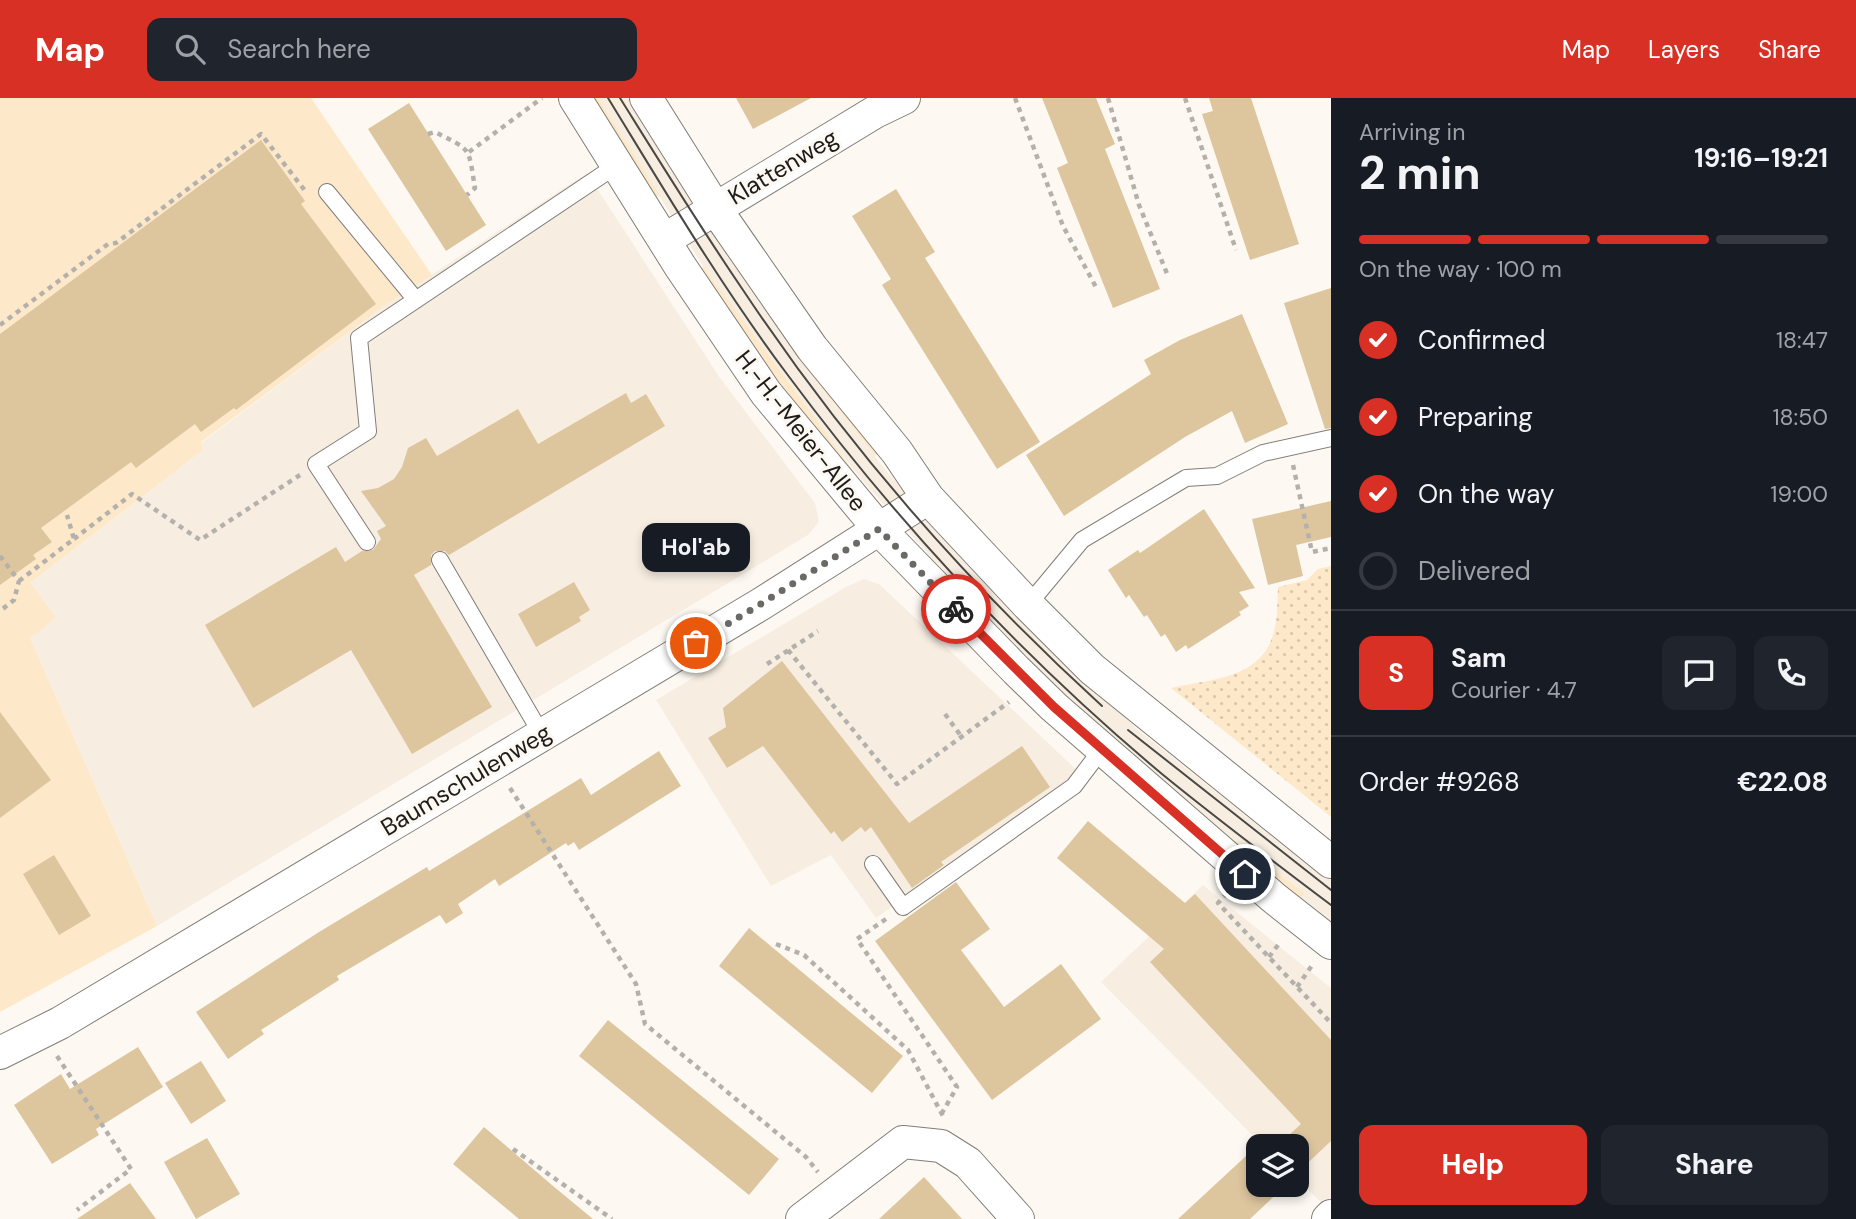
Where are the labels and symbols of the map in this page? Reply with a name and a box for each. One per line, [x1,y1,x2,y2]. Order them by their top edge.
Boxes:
street label: Klattenweg [722,122,843,211]
street label: H.-H.-Meier-Allee [729,344,874,518]
callout: Hol'ab [642,524,750,573]
courier [921,574,991,644]
pin [666,613,726,673]
street label: Baumschulenweg [375,716,557,843]
pin [1215,844,1275,904]

